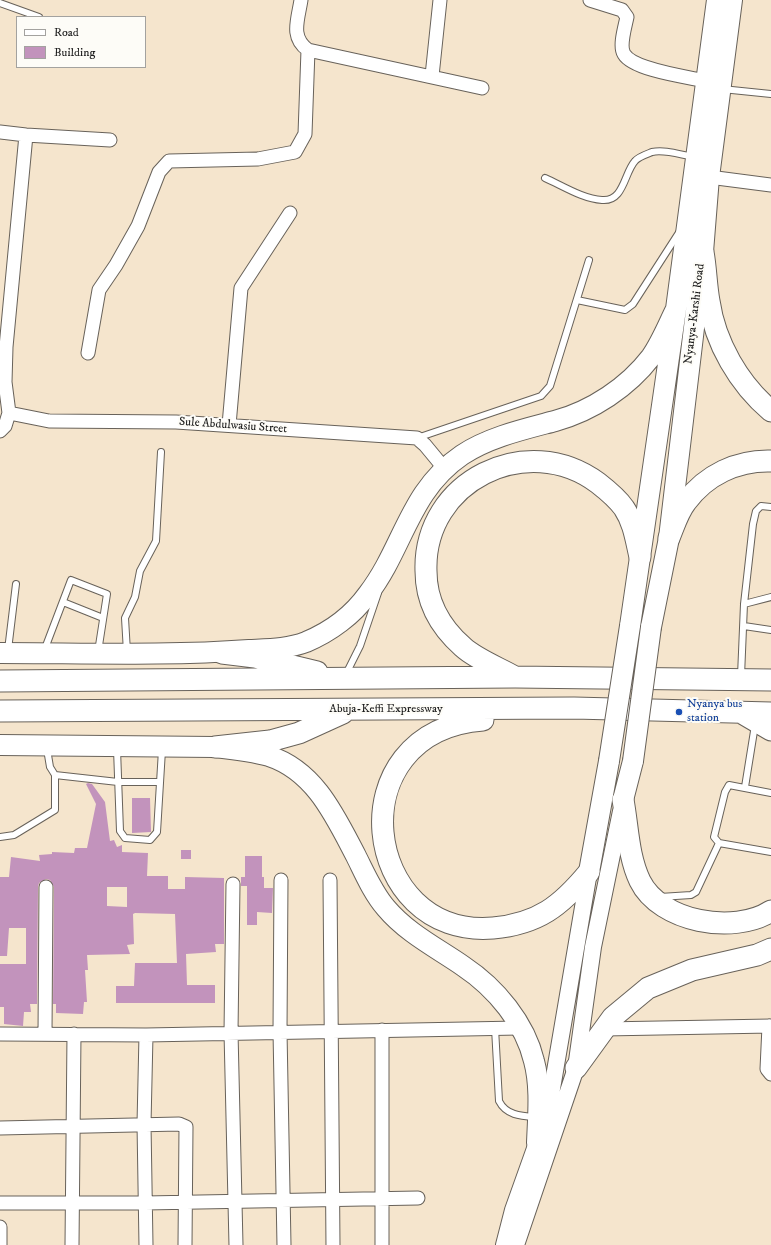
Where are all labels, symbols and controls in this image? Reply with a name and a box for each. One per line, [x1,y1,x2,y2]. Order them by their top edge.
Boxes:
legend [16,16,146,68]
text: Road [54,25,79,40]
text: Building [54,45,95,60]
street label: Nyanya-Karshi Road [682,263,708,365]
street label: Sule Abdulwasiu Street [178,415,288,437]
place label: Nyanya bus station [687,698,742,726]
street label: Abuja-Keffi Expressway [329,703,443,717]
marker: Nyanya bus station [674,707,684,717]

